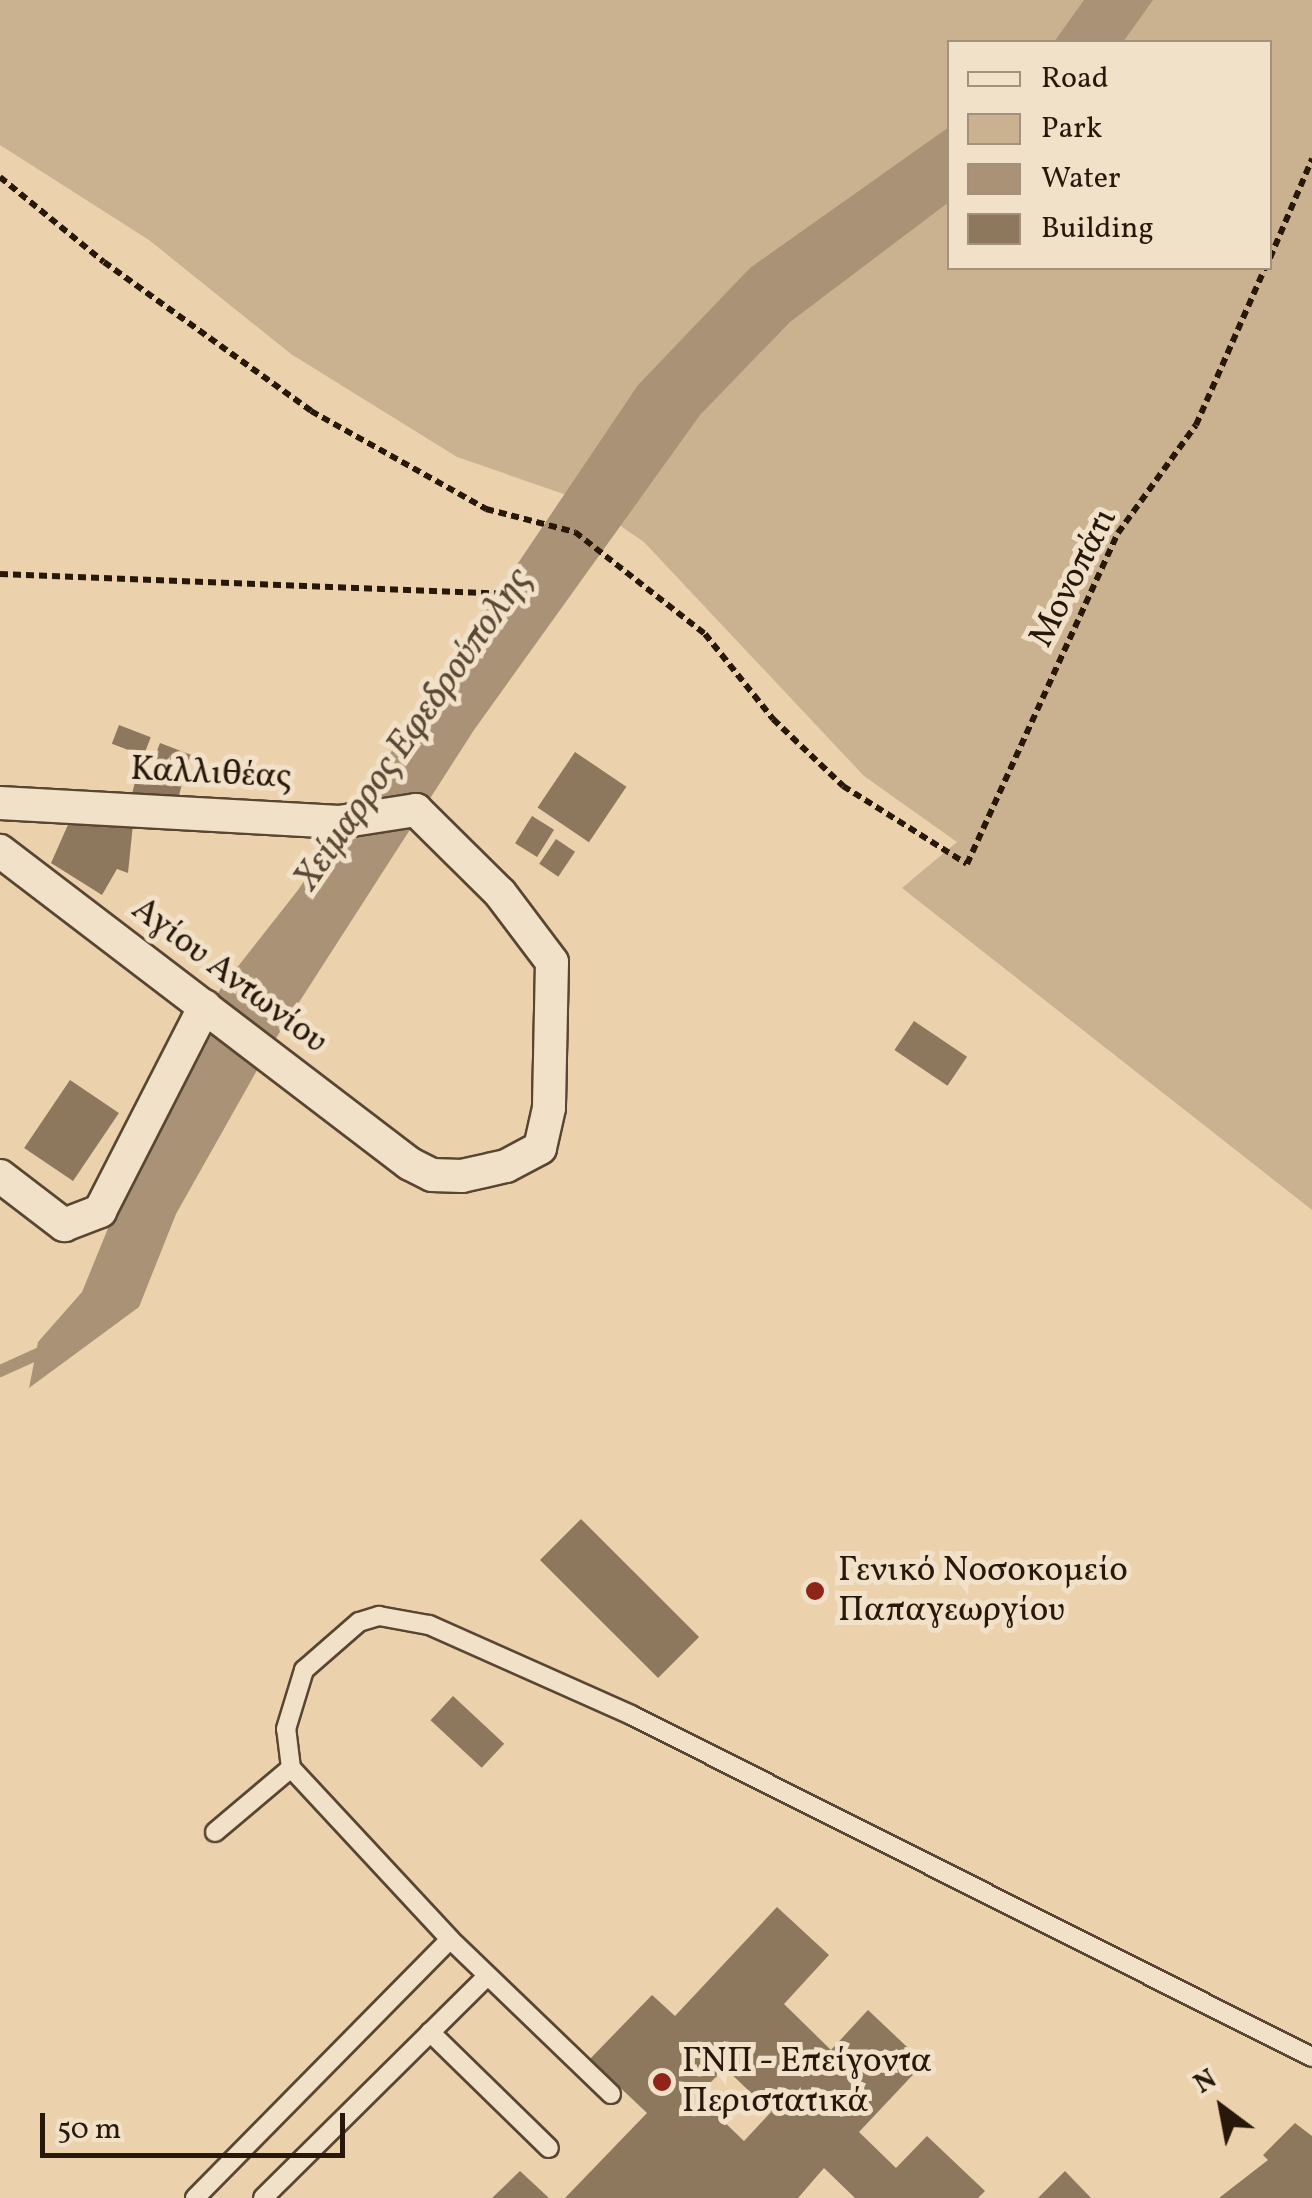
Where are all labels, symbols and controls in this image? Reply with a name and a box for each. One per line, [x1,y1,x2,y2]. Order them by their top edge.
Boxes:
legend [947,40,1272,270]
text: Road [1041,58,1109,100]
text: Park [1041,108,1102,150]
text: Water [1041,158,1121,200]
text: Building [1041,208,1154,250]
street label: Μονοπάτι [1021,501,1127,655]
water label: Χείμαρρος Εφεδρούπολης [285,560,543,900]
street label: Καλλιθέας [129,749,293,799]
street label: Αγίου Αντωνίου [123,889,335,1063]
place label: Γενικό Νοσοκομείο Παπαγεωργίου [838,1550,1128,1632]
marker: Γενικό Νοσοκομείο Παπαγεωργίου [802,1578,828,1604]
place label: ΓΝΠ - Επείγοντα Περιστατικά [682,2041,933,2123]
north arrow [1172,2058,1272,2158]
text: N [1187,2060,1225,2104]
marker: ΓΝΠ - Επείγοντα Περιστατικά [651,2071,673,2093]
scale bar [45,2093,350,2155]
text: 50 m [57,2109,121,2151]

